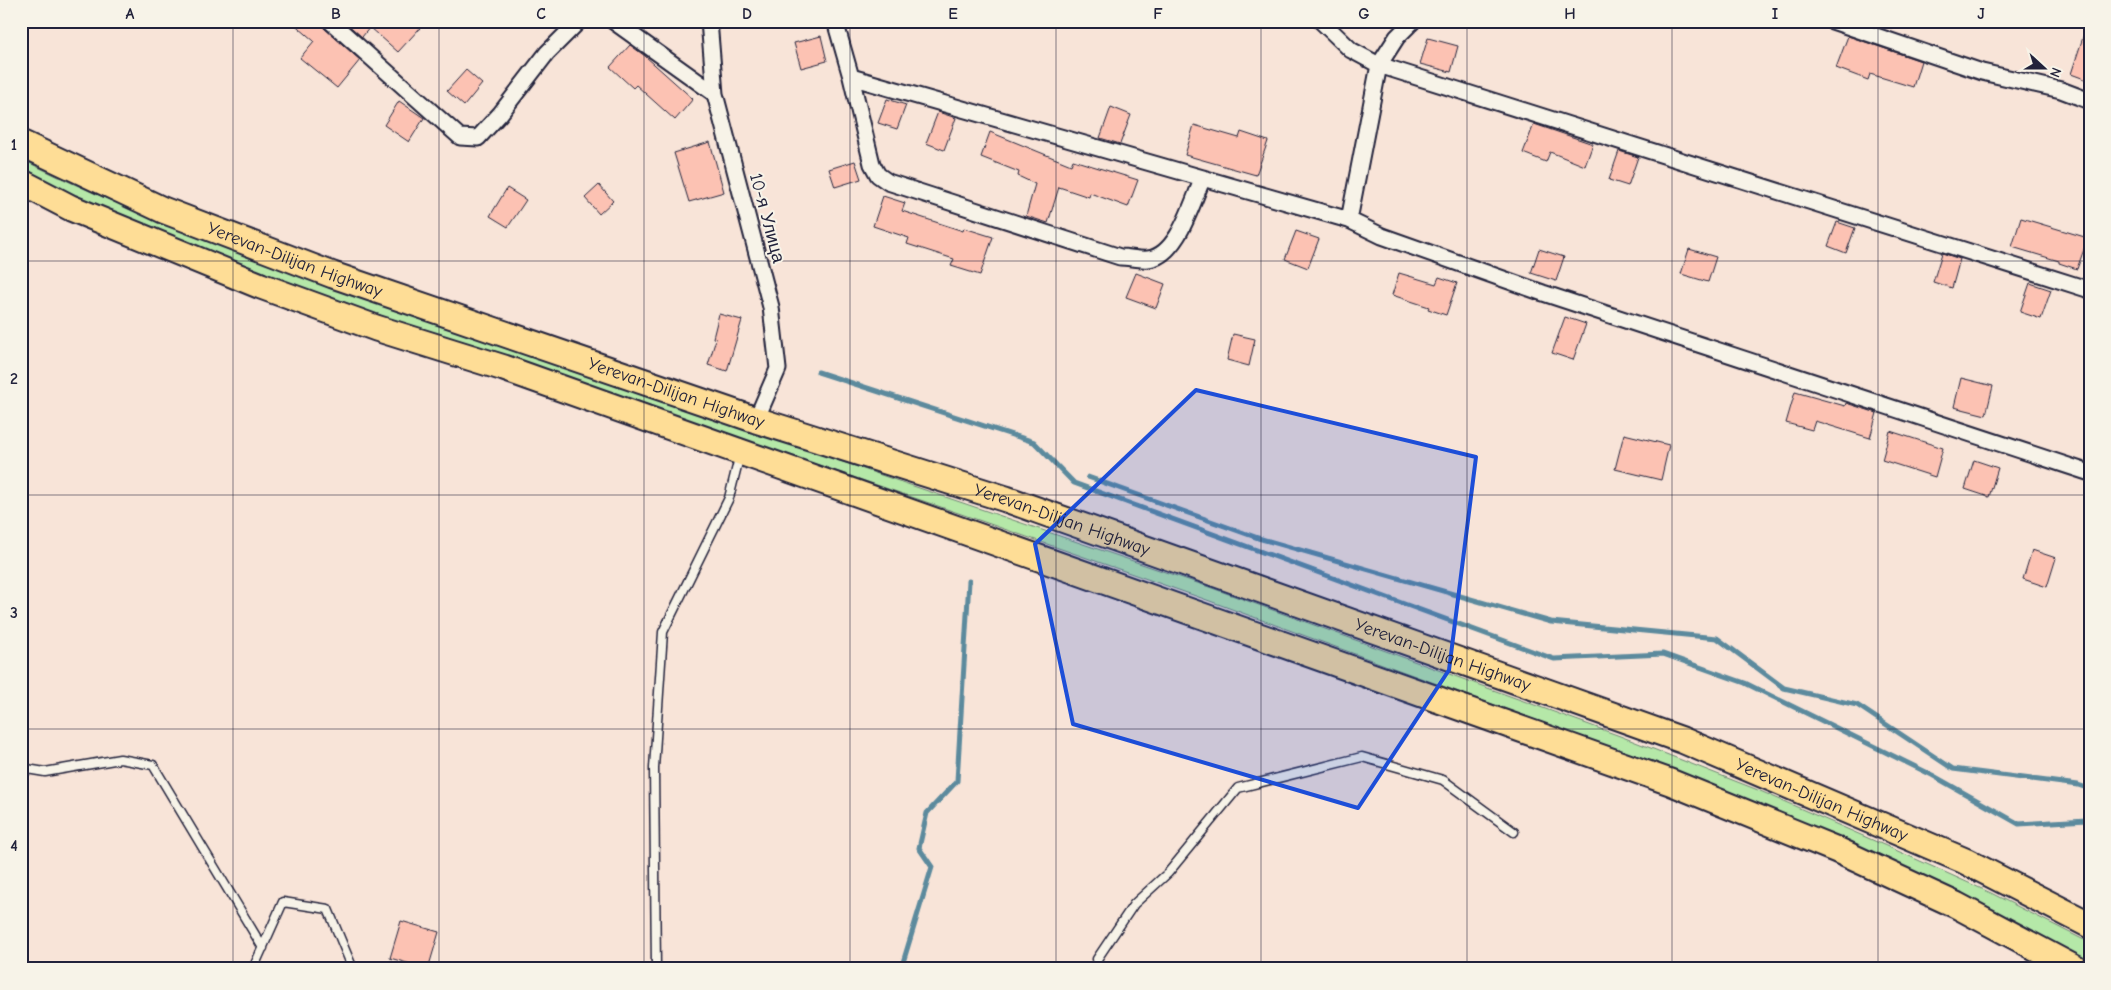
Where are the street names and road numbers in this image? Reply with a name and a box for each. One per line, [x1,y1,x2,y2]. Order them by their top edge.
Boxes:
street label: 10-я Улица [745,171,789,266]
street label: Yerevan-Dilijan Highway [204,217,386,302]
street label: Yerevan-Dilijan Highway [585,353,768,433]
street label: Yerevan-Dilijan Highway [971,479,1154,560]
street label: Yerevan-Dilijan Highway [1352,614,1534,696]
street label: Yerevan-Dilijan Highway [1732,754,1912,846]

